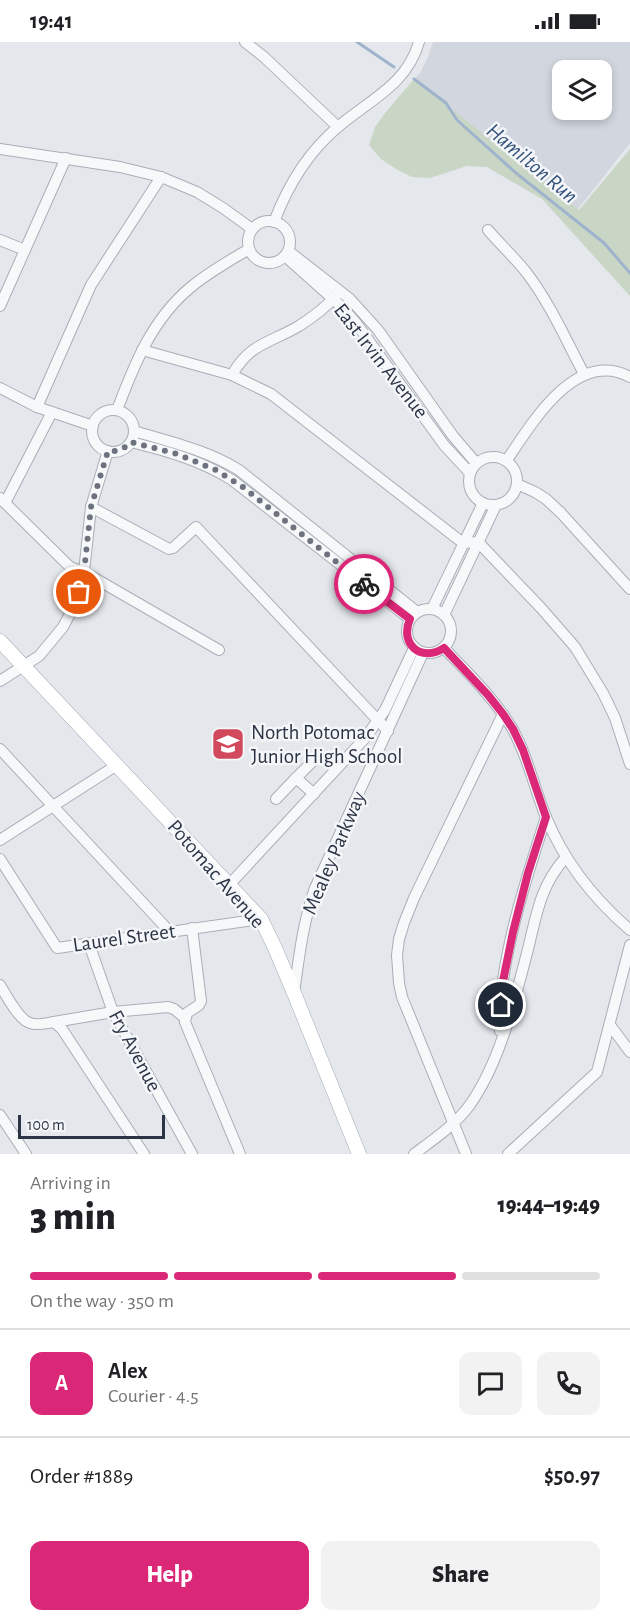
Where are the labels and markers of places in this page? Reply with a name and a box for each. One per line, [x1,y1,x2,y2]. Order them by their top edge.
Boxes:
pin [53,566,104,617]
place label: North Potomac Junior High School [251,722,402,767]
school or university icon: North Potomac Junior High School [210,726,246,762]
pin [475,979,526,1030]

